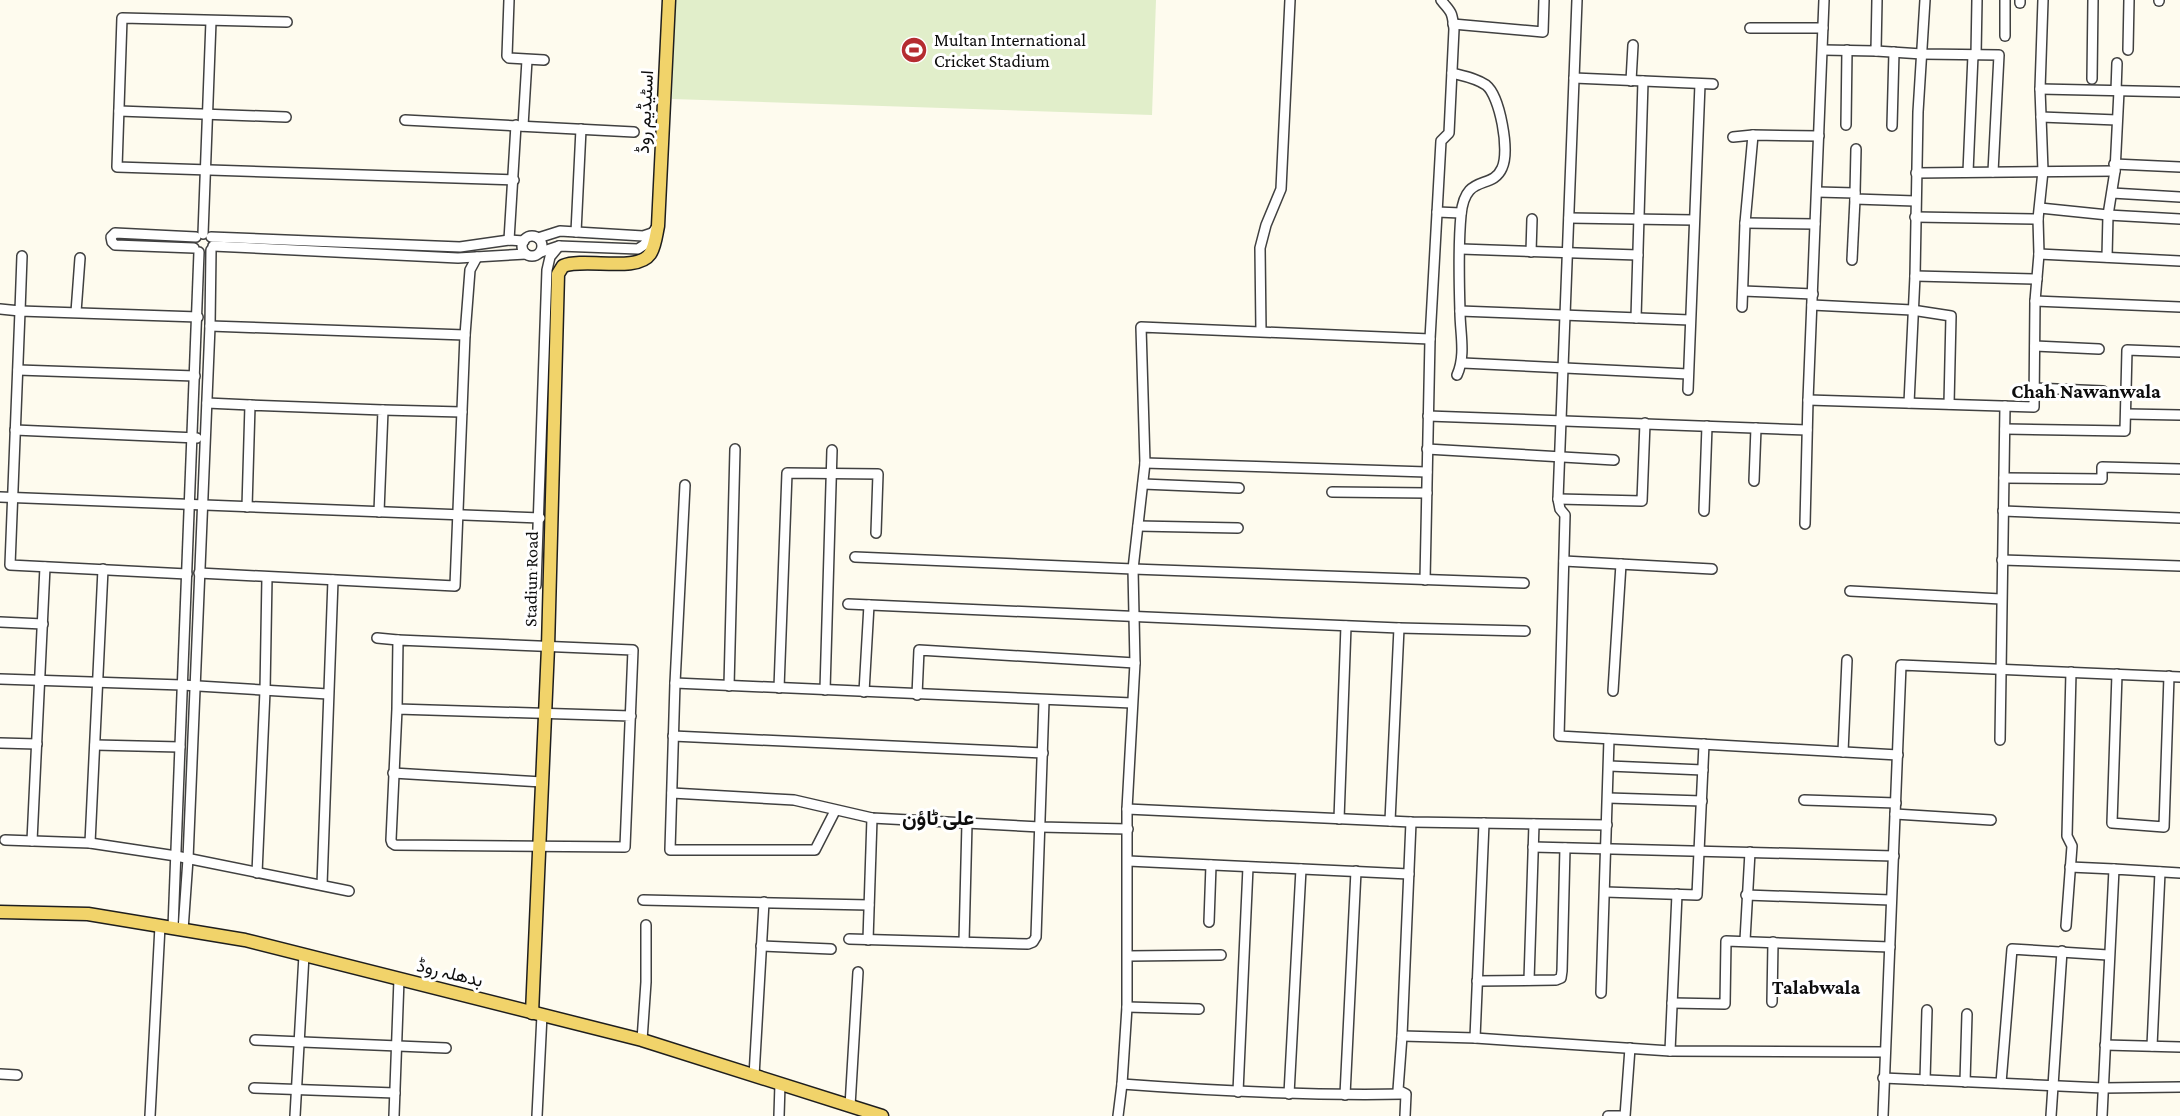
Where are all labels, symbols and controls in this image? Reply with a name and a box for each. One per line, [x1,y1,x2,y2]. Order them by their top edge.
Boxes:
place label: Multan International Cricket Stadium [934,30,1086,71]
sports icon: Multan International Cricket Stadium [899,35,929,65]
street label: اسٹیڈیم روڈ [633,70,659,154]
district label: Chah Nawanwala [2011,380,2161,402]
street label: Stadiun Road [520,530,542,627]
district label: علی ٹاؤن [902,806,974,831]
street label: بدھلہ روڈ [415,955,485,992]
district label: Talabwala [1772,976,1860,998]

